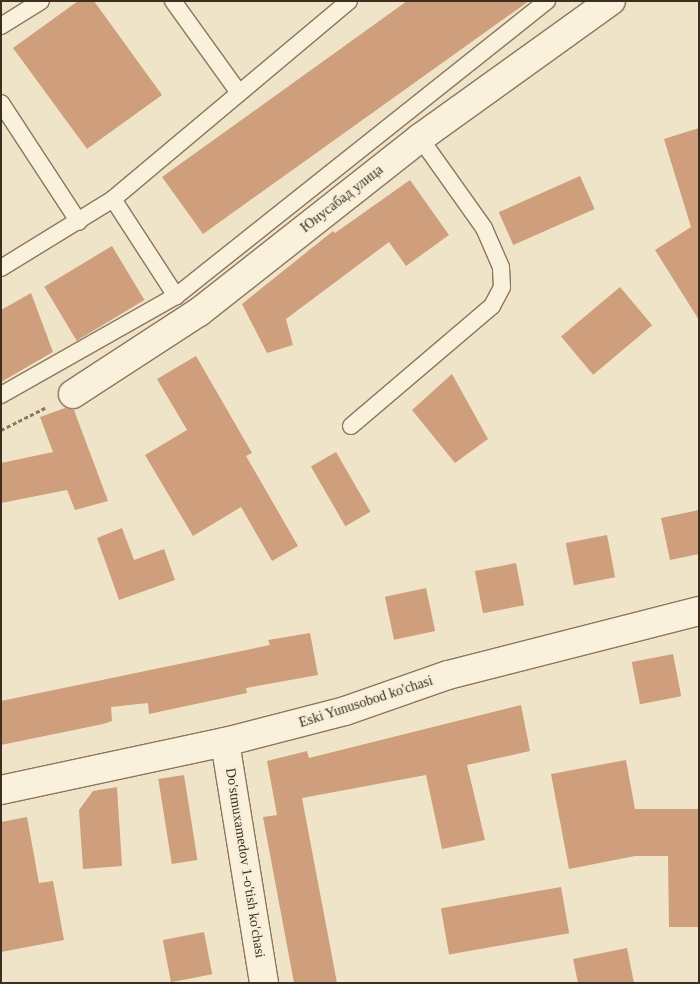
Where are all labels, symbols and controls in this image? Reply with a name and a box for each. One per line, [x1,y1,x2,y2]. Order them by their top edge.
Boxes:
street label: Юнусабад улица [297,162,387,236]
street label: Eski Yunusobod ko'chasi [297,672,435,732]
street label: Do'stmuxamedov 1-o'tish ko'chasi [222,767,268,959]

